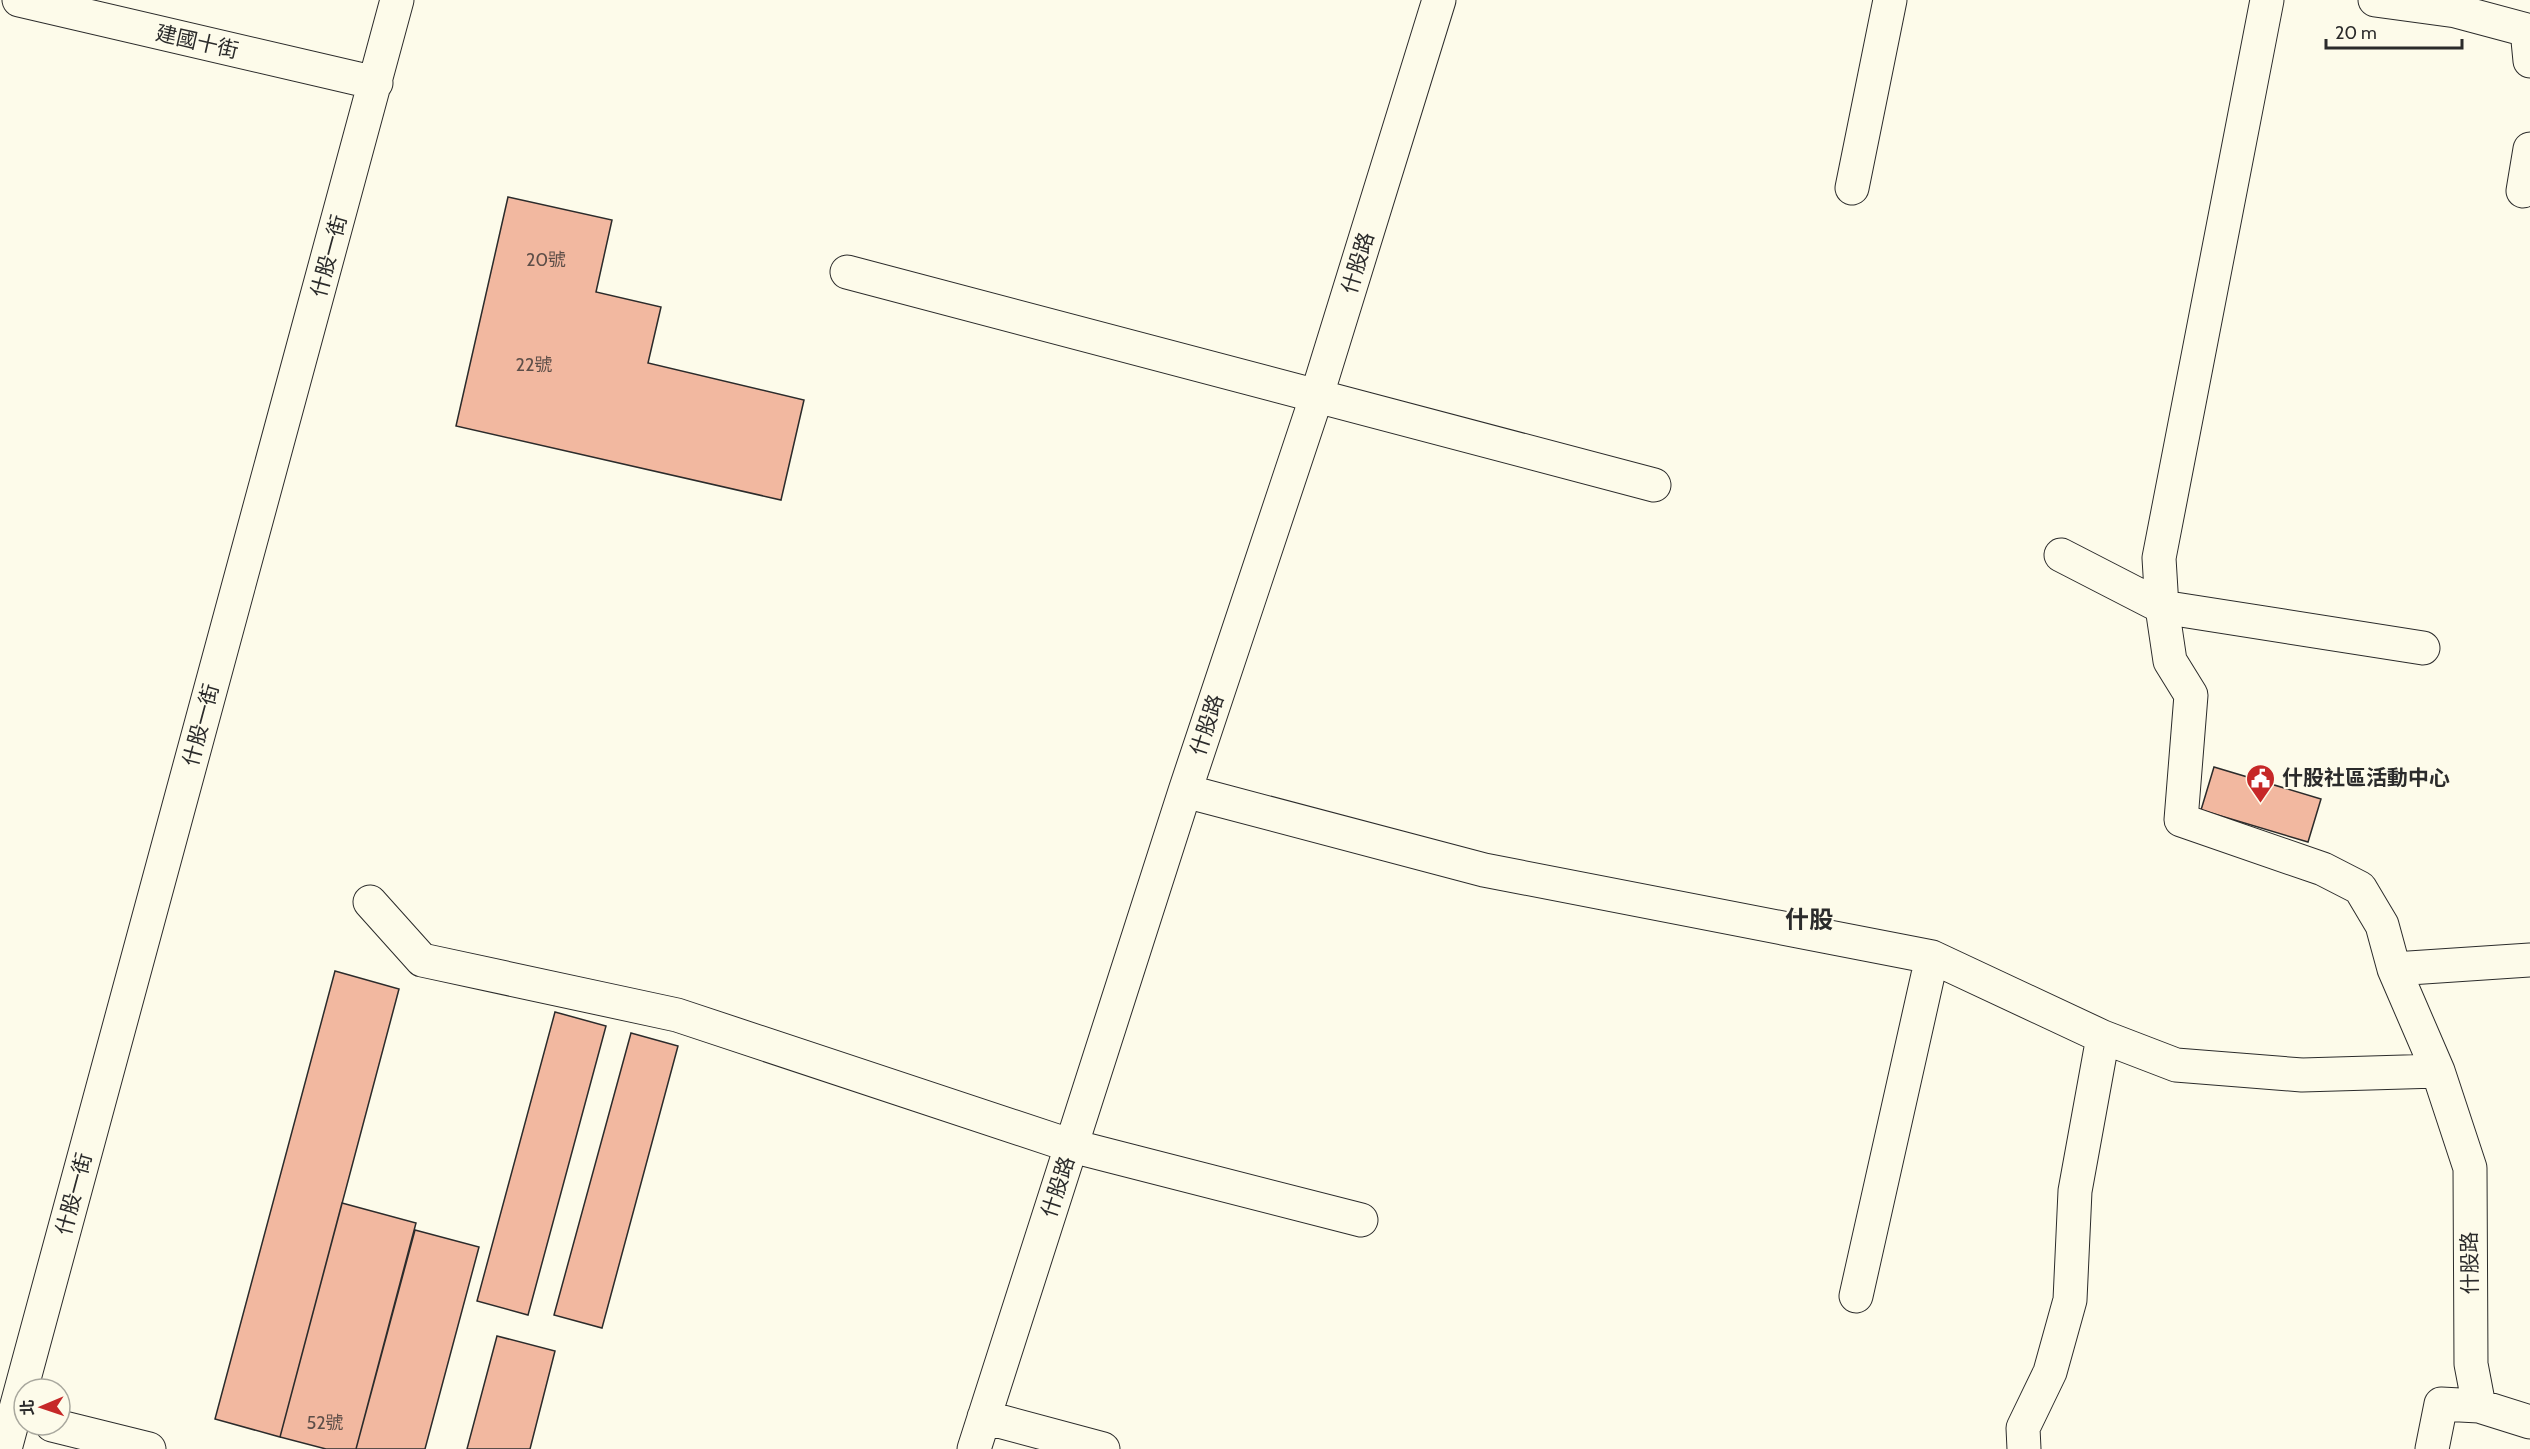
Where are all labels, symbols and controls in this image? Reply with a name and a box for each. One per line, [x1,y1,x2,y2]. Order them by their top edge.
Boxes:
scale bar [2326,12,2462,50]
street label: 建國十街 [153,20,241,63]
text: 20 m [2335,22,2377,44]
street label: 什股一街 [306,212,351,300]
street label: 什股路 [1336,229,1379,297]
house number: 20號 [526,249,566,271]
house number: 22號 [516,354,552,376]
street label: 什股一街 [178,681,223,769]
street label: 什股路 [1185,691,1228,759]
public building icon: 什股社區活動中心 [2245,762,2277,804]
place label: 什股社區活動中心 [2282,765,2450,790]
district label: 什股 [1785,905,1833,934]
street label: 什股一街 [51,1150,96,1238]
street label: 什股路 [1036,1153,1079,1221]
street label: 什股路 [2456,1231,2483,1295]
north arrow [12,1377,72,1437]
text: 北 [18,1399,37,1416]
house number: 52號 [306,1412,344,1434]

